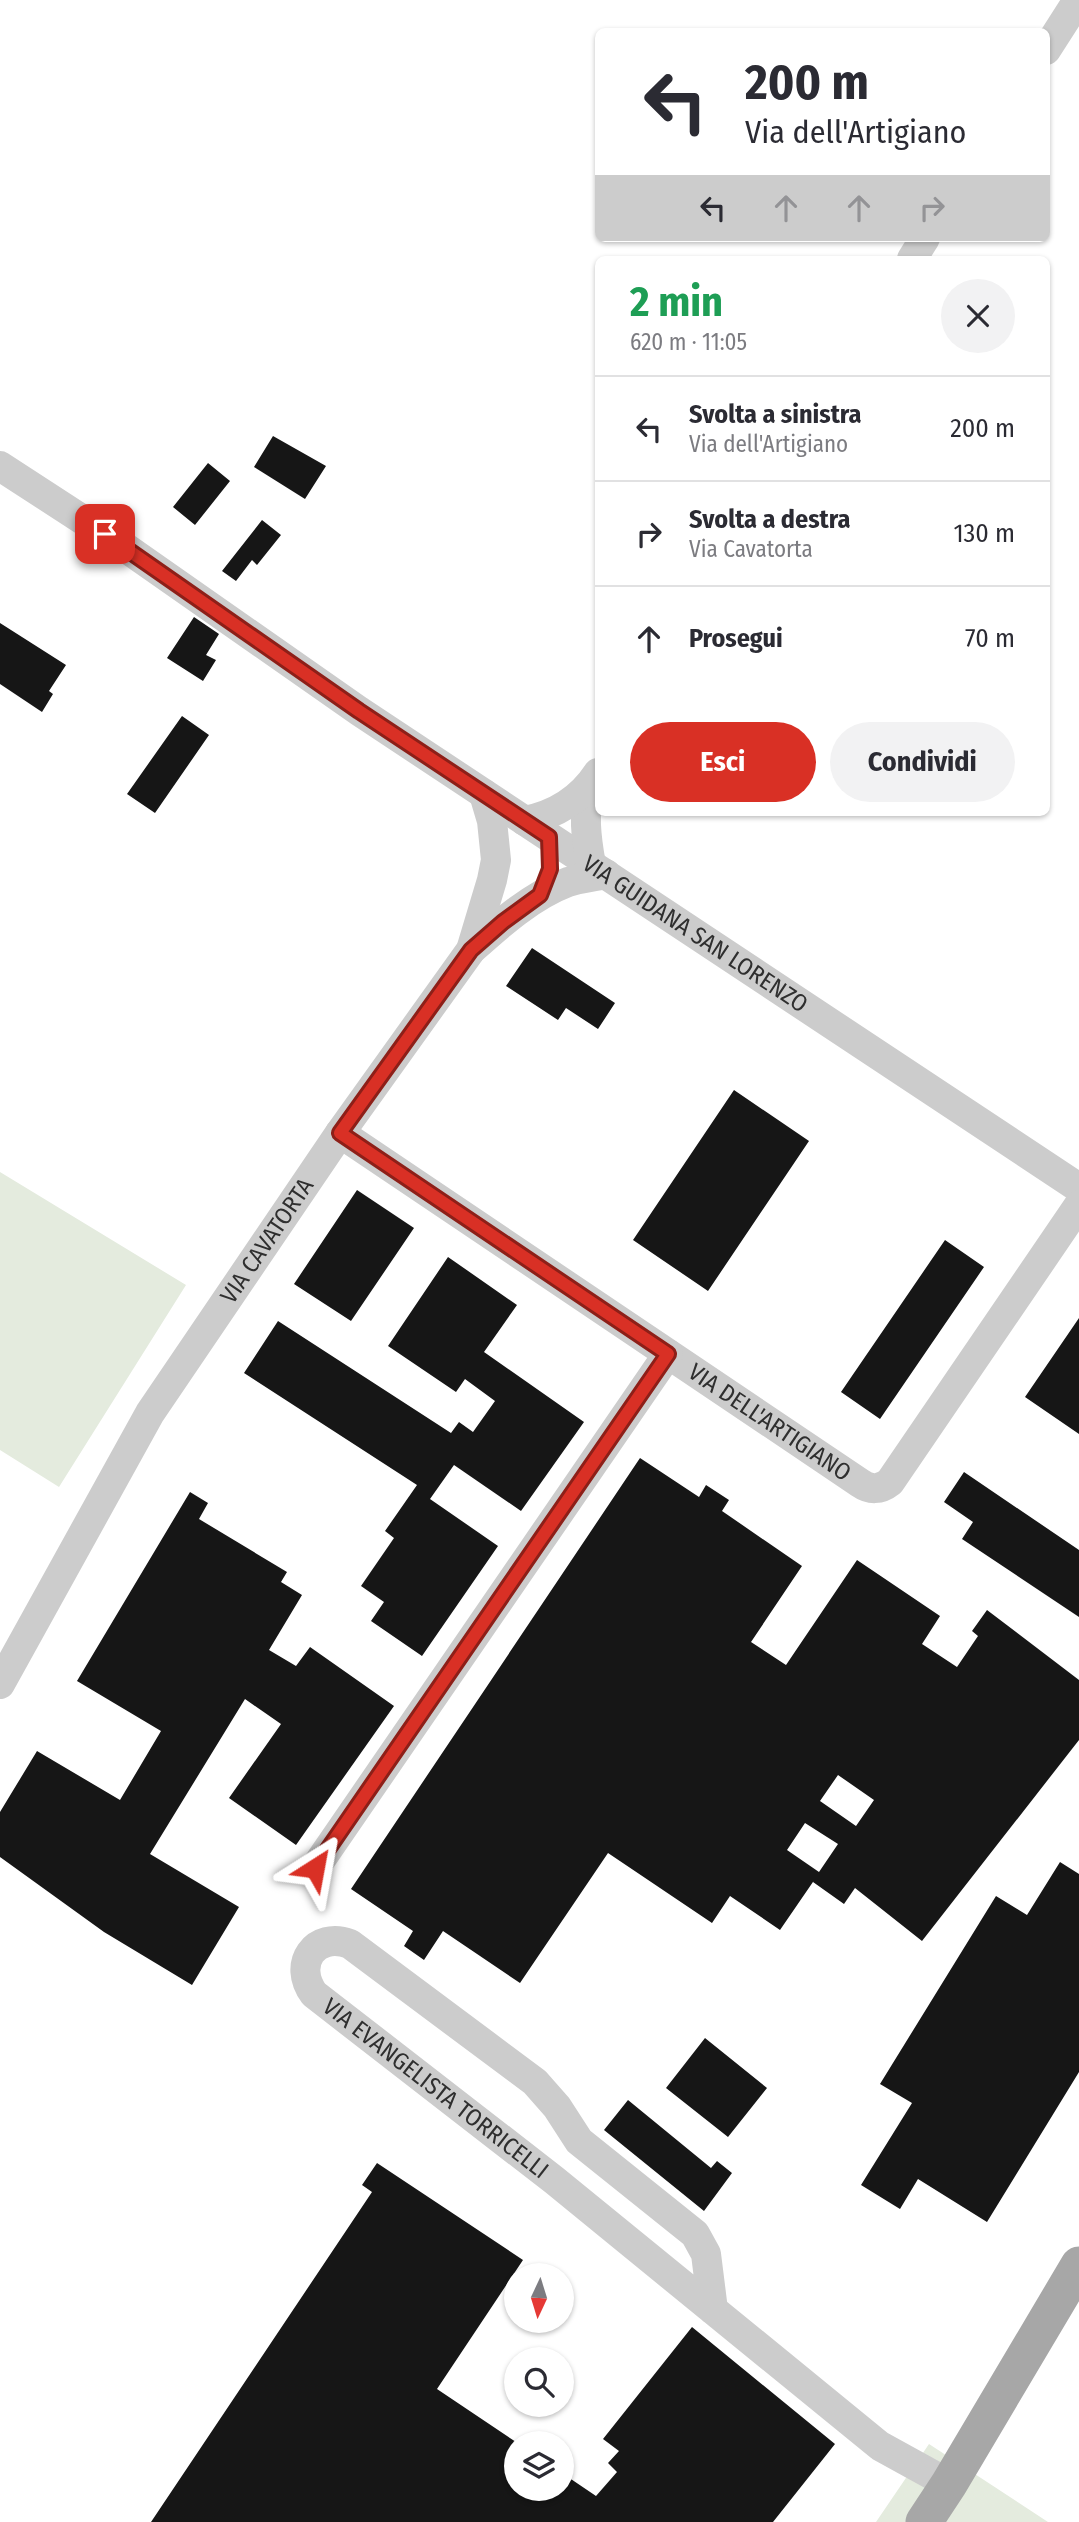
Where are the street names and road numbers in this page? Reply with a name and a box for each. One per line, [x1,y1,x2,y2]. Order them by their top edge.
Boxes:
street label: VIA GUIDANA SAN LORENZO [577,849,813,1018]
street label: VIA CAVATORTA [215,1172,319,1309]
street label: VIA DELL'ARTIGIANO [683,1358,856,1487]
street label: VIA EVANGELISTA TORRICELLI [317,1992,554,2184]

